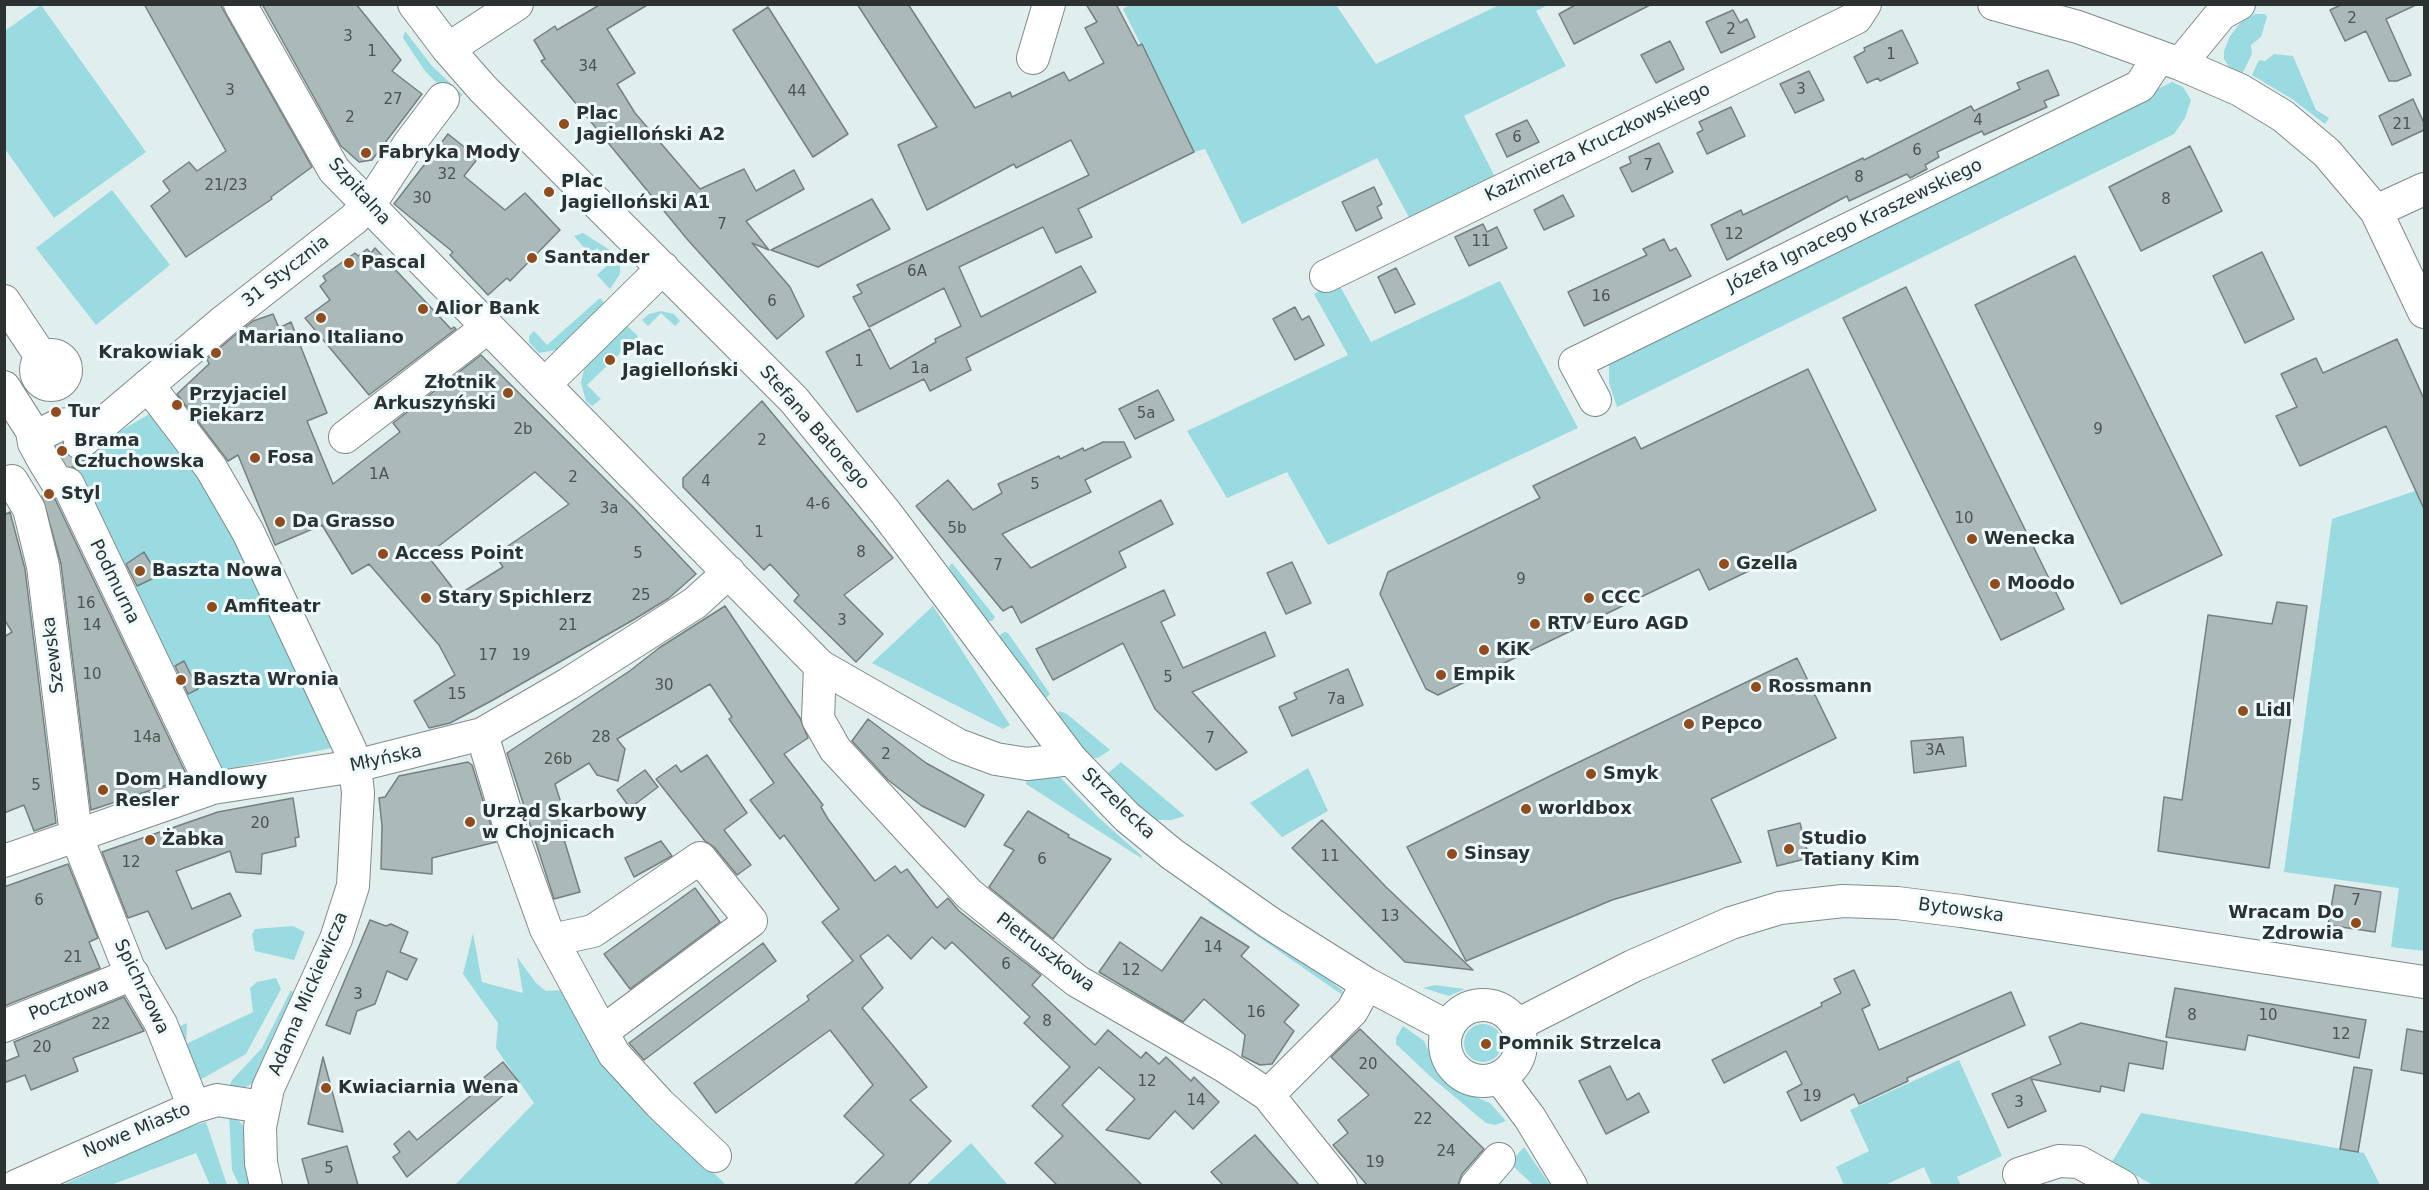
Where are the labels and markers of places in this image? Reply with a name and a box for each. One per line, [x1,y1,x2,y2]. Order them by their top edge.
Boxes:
place label: Plac Jagielloński A2 [576,103,725,146]
marker: Plac Jagielloński A2 [557,117,571,131]
place label: Fabryka Mody [378,142,520,164]
marker: Fabryka Mody [359,146,373,160]
place label: Plac Jagielloński A1 [561,171,710,213]
marker: Plac Jagielloński A1 [542,185,556,199]
place label: Santander [544,247,649,269]
marker: Santander [525,251,539,265]
place label: Pascal [361,252,426,274]
marker: Pascal [342,256,356,270]
place label: Alior Bank [435,298,539,320]
marker: Alior Bank [416,302,430,316]
marker: Mariano Italiano [314,311,328,325]
place label: Mariano Italiano [238,327,404,349]
place label: Plac Jagielloński [622,339,738,382]
place label: Krakowiak [98,342,204,364]
marker: Krakowiak [209,346,223,360]
marker: Plac Jagielloński [603,353,617,367]
place label: Złotnik Arkuszyński [374,372,496,415]
place label: Przyjaciel Piekarz [189,384,287,426]
marker: Złotnik Arkuszyński [501,386,515,400]
marker: Przyjaciel Piekarz [170,398,184,412]
place label: Tur [68,401,100,423]
marker: Tur [49,405,63,419]
place label: Brama Człuchowska [74,430,204,472]
marker: Brama Człuchowska [55,444,69,458]
place label: Fosa [267,447,314,469]
marker: Fosa [248,451,262,465]
place label: Styl [61,483,100,505]
marker: Styl [42,487,56,501]
place label: Da Grasso [292,511,395,533]
marker: Da Grasso [273,515,287,529]
place label: Wenecka [1984,528,2075,550]
marker: Wenecka [1965,532,1979,546]
place label: Access Point [395,543,523,565]
marker: Access Point [376,547,390,561]
place label: Gzella [1736,553,1798,575]
marker: Gzella [1717,557,1731,571]
place label: Baszta Nowa [152,560,282,582]
marker: Baszta Nowa [133,564,147,578]
place label: Moodo [2007,573,2075,595]
marker: Moodo [1988,577,2002,591]
place label: Stary Spichlerz [438,587,592,609]
place label: CCC [1601,587,1641,609]
marker: Stary Spichlerz [419,591,433,605]
marker: CCC [1582,591,1596,605]
place label: Amfiteatr [224,596,320,618]
marker: Amfiteatr [205,600,219,614]
place label: RTV Euro AGD [1547,613,1689,635]
marker: RTV Euro AGD [1528,617,1542,631]
place label: KiK [1496,639,1530,661]
marker: KiK [1477,643,1491,657]
place label: Empik [1453,664,1515,686]
marker: Empik [1434,668,1448,682]
place label: Baszta Wronia [193,669,339,691]
marker: Baszta Wronia [174,673,188,687]
place label: Rossmann [1768,676,1872,698]
marker: Rossmann [1749,680,1763,694]
place label: Lidl [2255,700,2292,722]
marker: Lidl [2236,704,2250,718]
place label: Pepco [1701,713,1762,735]
marker: Pepco [1682,717,1696,731]
place label: Smyk [1603,763,1658,785]
marker: Smyk [1584,767,1598,781]
place label: Dom Handlowy Resler [115,769,267,812]
marker: Dom Handlowy Resler [96,783,110,797]
place label: worldbox [1538,798,1632,820]
place label: Urząd Skarbowy w Chojnicach [482,801,647,844]
marker: worldbox [1519,802,1533,816]
marker: Urząd Skarbowy w Chojnicach [463,815,477,829]
place label: Studio Tatiany Kim [1801,828,1920,870]
place label: Żabka [162,829,224,851]
marker: Żabka [143,833,157,847]
marker: Studio Tatiany Kim [1782,842,1796,856]
place label: Sinsay [1464,843,1530,865]
marker: Sinsay [1445,847,1459,861]
place label: Wracam Do Zdrowia [2228,902,2344,944]
marker: Wracam Do Zdrowia [2349,916,2363,930]
place label: Pomnik Strzelca [1498,1033,1662,1055]
marker: Pomnik Strzelca [1479,1037,1493,1051]
place label: Kwiaciarnia Wena [338,1077,519,1099]
marker: Kwiaciarnia Wena [319,1081,333,1095]

